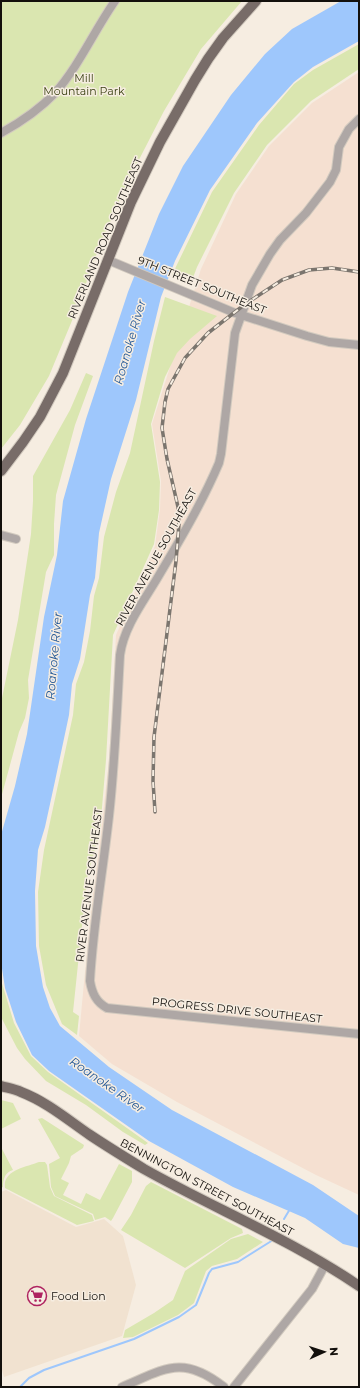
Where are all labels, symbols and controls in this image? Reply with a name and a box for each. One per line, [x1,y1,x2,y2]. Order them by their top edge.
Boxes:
park label: Mill Mountain Park [43,71,125,98]
street label: RIVERLAND ROAD SOUTHEAST [65,154,146,321]
street label: 9TH STREET SOUTHEAST [136,253,269,317]
water label: Roanoke River [110,298,149,386]
street label: RIVER AVENUE SOUTHEAST [112,485,200,628]
water label: Roanoke River [42,612,65,700]
street label: RIVER AVENUE SOUTHEAST [73,806,105,963]
street label: PROGRESS DRIVE SOUTHEAST [151,994,324,1026]
water label: Roanoke River [67,1053,148,1116]
street label: BENNINGTON STREET SOUTHEAST [118,1135,297,1239]
supermarket icon: Food Lion [26,1285,48,1307]
place label: Food Lion [51,1289,106,1303]
north arrow [304,1332,344,1372]
text: N [327,1347,341,1356]

